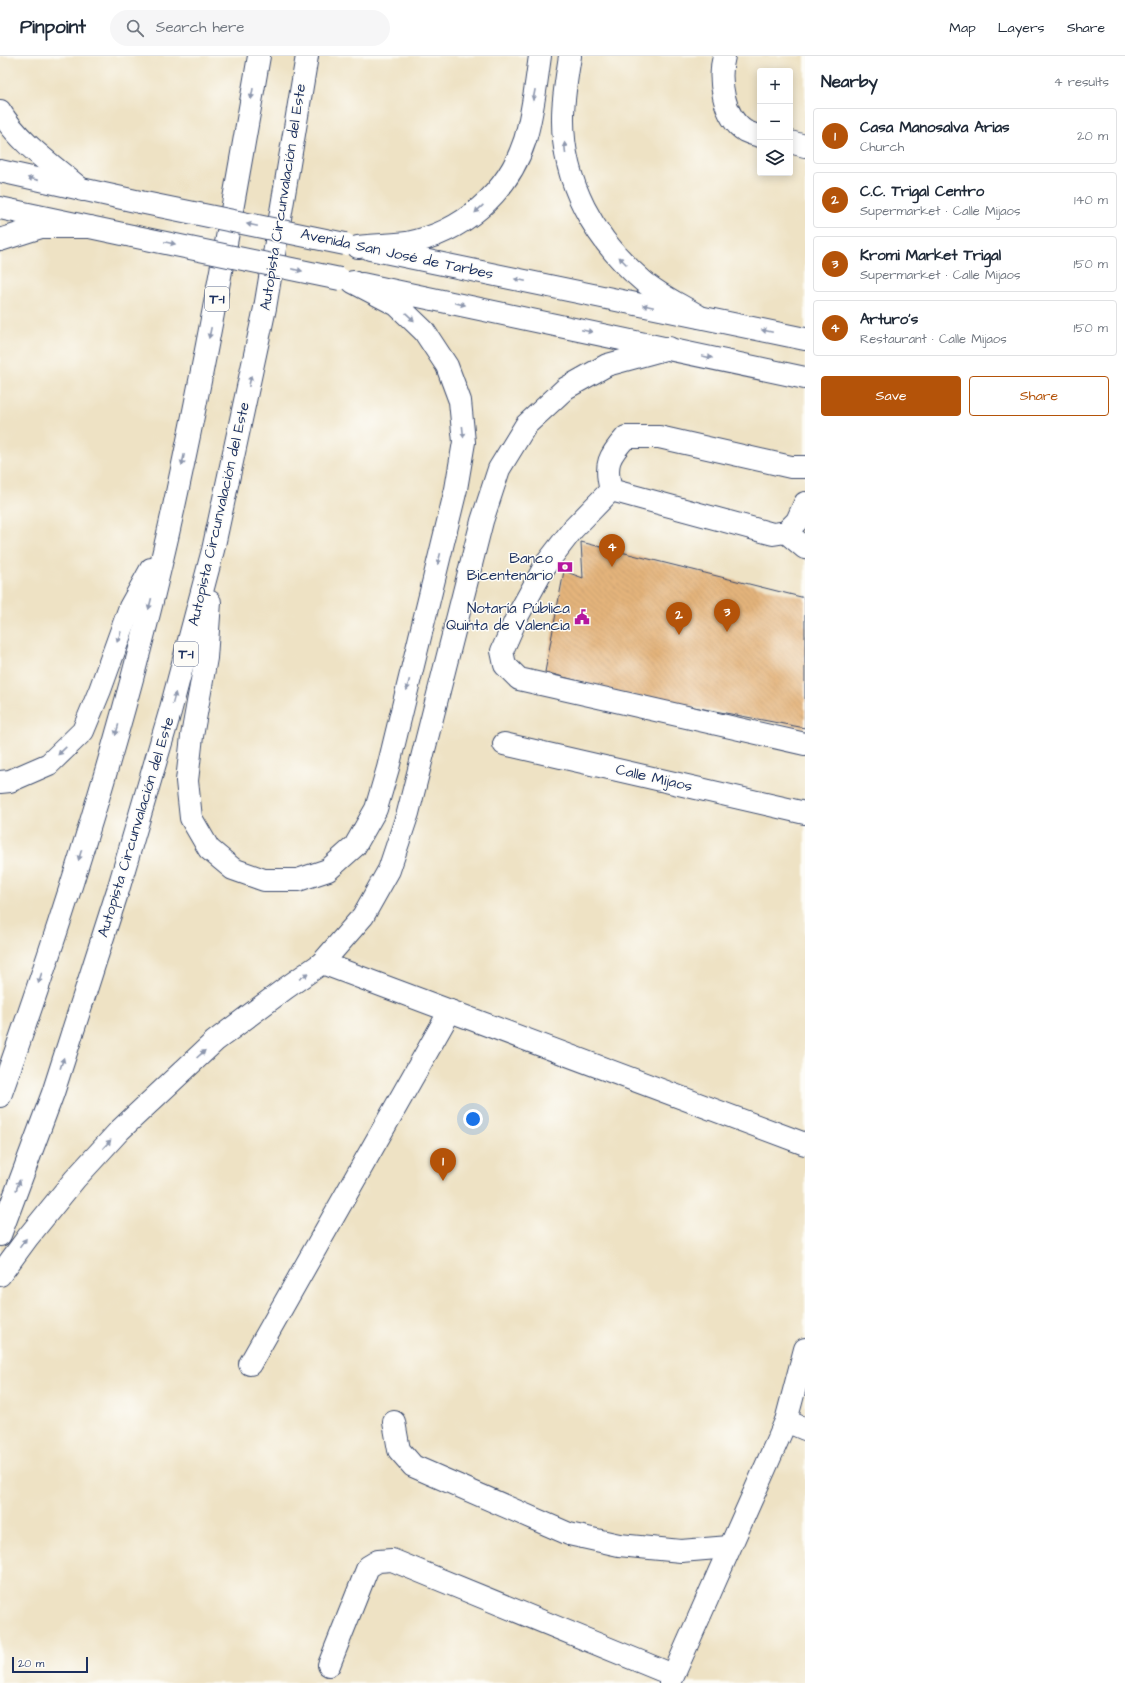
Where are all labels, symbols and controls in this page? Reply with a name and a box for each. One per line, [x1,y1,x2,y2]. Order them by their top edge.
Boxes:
search box [110,10,390,46]
text: Pinpoint [20,14,86,41]
icon: search [124,17,146,39]
text: Search here [156,17,244,38]
text: Map [949,18,976,38]
text: Layers [998,18,1045,38]
text: Share [1067,18,1105,38]
map controls [757,68,793,176]
button: + [757,68,793,104]
text: Nearby [821,70,878,94]
text: 4 results [1054,73,1109,91]
street label: Autopista Circunvalación del Este [255,82,311,312]
one-way arrow [249,88,255,101]
one-way arrow [531,88,537,101]
button: − [757,104,793,140]
text: Casa Manosalva Arias [860,117,1010,138]
text: 1 [834,127,836,145]
text: 20 m [1077,127,1108,145]
text: Church [860,138,904,156]
button: layers [757,140,793,176]
one-way arrow [562,142,569,154]
one-way arrow [27,175,40,181]
text: C.C. Trigal Centro [860,181,984,202]
text: 2 [831,191,839,209]
text: 140 m [1074,191,1108,209]
text: Supermarket · Calle Mijaos [860,202,1020,220]
one-way arrow [474,204,484,214]
one-way arrow [246,221,258,227]
street label: Avenida San José de Tarbes [299,223,496,285]
one-way arrow [164,241,176,247]
text: Kromi Market Trigal [860,245,1001,266]
text: 3 [832,255,838,273]
text: 150 m [1074,255,1108,273]
one-way arrow [618,256,628,266]
text: Supermarket · Calle Mijaos [860,266,1020,284]
one-way arrow [291,267,303,273]
one-way arrow [514,276,526,282]
road number: T-1 [205,287,229,311]
one-way arrow [454,302,466,308]
one-way arrow [641,303,654,309]
text: Arturo's [860,309,918,330]
one-way arrow [405,312,415,322]
text: 4 [831,319,839,337]
text: 150 m [1074,319,1108,337]
one-way arrow [207,327,213,339]
one-way arrow [761,328,773,334]
one-way arrow [581,329,593,335]
text: Restaurant · Calle Mijaos [860,330,1007,348]
one-way arrow [701,354,713,360]
one-way arrow [247,375,253,387]
button: Save [821,376,961,416]
button: Share [969,376,1109,416]
street label: Autopista Circunvalación del Este [183,400,255,628]
one-way arrow [459,426,466,438]
one-way arrow [180,454,186,466]
pin: 4 [599,534,625,567]
place label: Banco Bicentenario [467,548,554,586]
one-way arrow [435,553,441,565]
bank icon: Banco Bicentenario [556,558,574,576]
one-way arrow [147,598,153,610]
place label: Notaría Pública Quinta de Valencia [446,598,570,636]
pin: 3 [714,599,740,632]
pin: 2 [666,602,692,635]
public building icon: Notaría Pública Quinta de Valencia [573,608,591,626]
one-way arrow [116,632,122,644]
road number: T-1 [174,642,198,666]
one-way arrow [405,679,411,691]
one-way arrow [171,692,177,704]
street label: Autopista Circunvalación del Este [92,714,180,940]
one-way arrow [114,724,120,736]
one-way arrow [57,747,67,756]
street label: Calle Mijaos [614,759,695,797]
one-way arrow [77,849,83,861]
one-way arrow [298,972,310,979]
one-way arrow [37,973,43,985]
one-way arrow [196,1049,206,1059]
one-way arrow [59,1057,65,1069]
your location [463,1109,483,1129]
one-way arrow [102,1139,112,1149]
pin: 1 [430,1148,456,1181]
one-way arrow [16,1179,22,1191]
one-way arrow [19,1238,27,1248]
scale bar [12,1655,88,1674]
text: 20 m [18,1656,44,1671]

